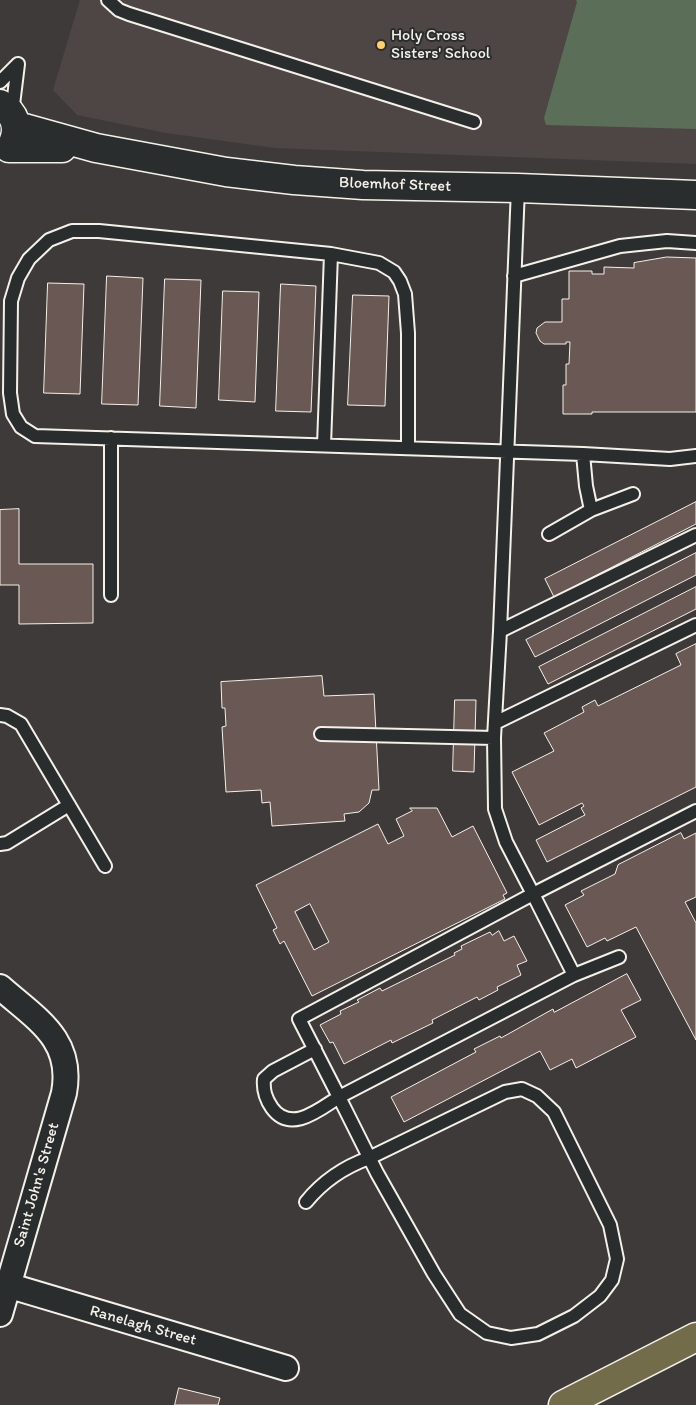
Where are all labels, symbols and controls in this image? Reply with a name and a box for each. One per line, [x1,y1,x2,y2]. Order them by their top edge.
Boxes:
place label: Holy Cross Sisters' School [391,26,490,64]
marker: Holy Cross Sisters' School [375,39,387,51]
street label: Bloemhof Street [339,173,451,197]
street label: Saint John's Street [10,1120,64,1250]
street label: Ranelagh Street [87,1302,199,1350]

